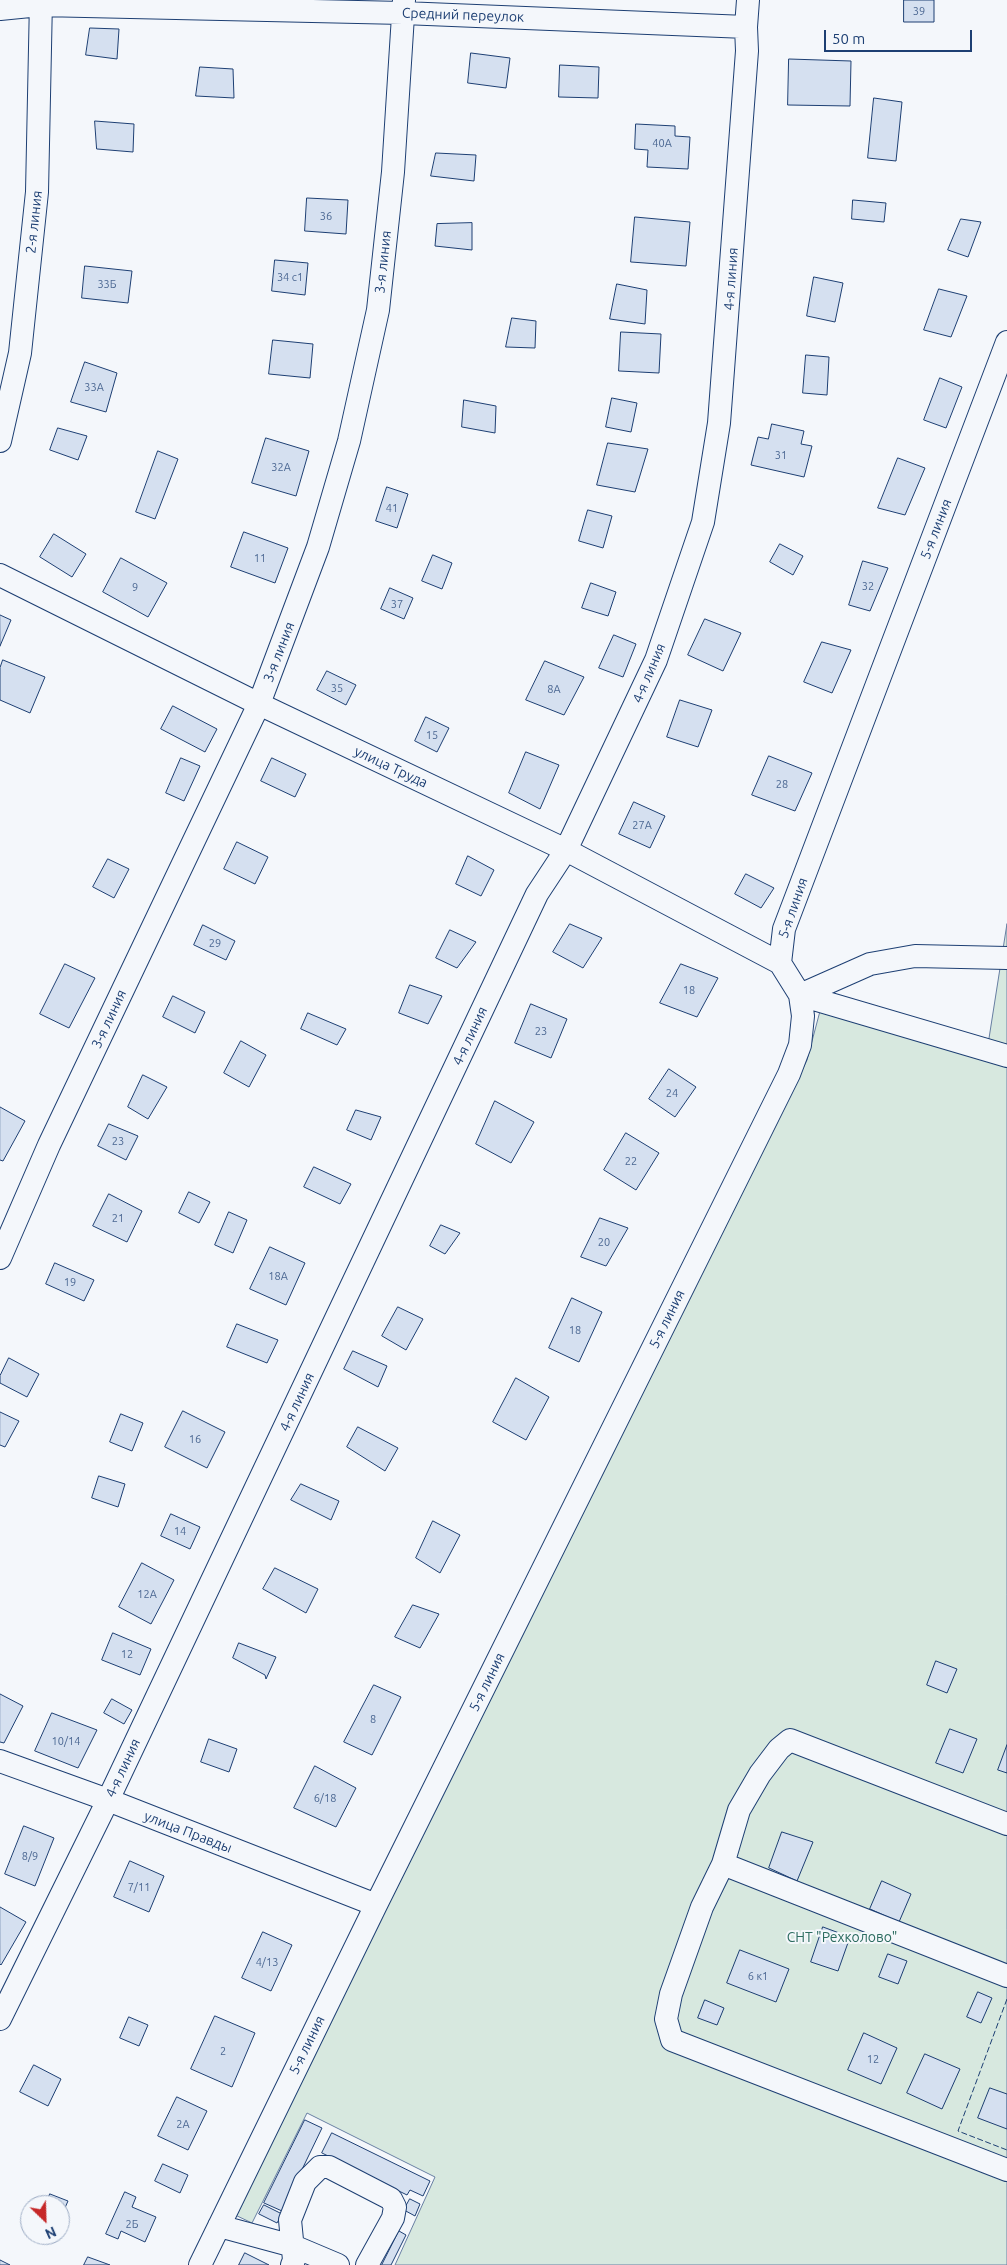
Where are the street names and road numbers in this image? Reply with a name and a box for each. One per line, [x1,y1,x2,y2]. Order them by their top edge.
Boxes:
street label: Средний переулок [402,4,524,26]
street label: 2-я линия [22,190,46,254]
street label: 3-я линия [371,230,395,294]
street label: 4-я линия [720,247,742,311]
street label: 5-я линия [917,497,955,561]
street label: 3-я линия [260,620,298,684]
street label: 4-я линия [629,641,669,705]
street label: улица Труда [352,743,430,791]
street label: 5-я линия [775,875,811,941]
street label: 3-я линия [88,987,130,1051]
street label: 4-я линия [449,1004,491,1068]
street label: 5-я линия [646,1287,688,1351]
street label: 4-я линия [276,1370,318,1434]
street label: 5-я линия [466,1650,508,1714]
street label: 4-я линия [102,1736,144,1800]
street label: улица Правды [142,1808,234,1856]
street label: 5-я линия [286,2013,328,2077]

